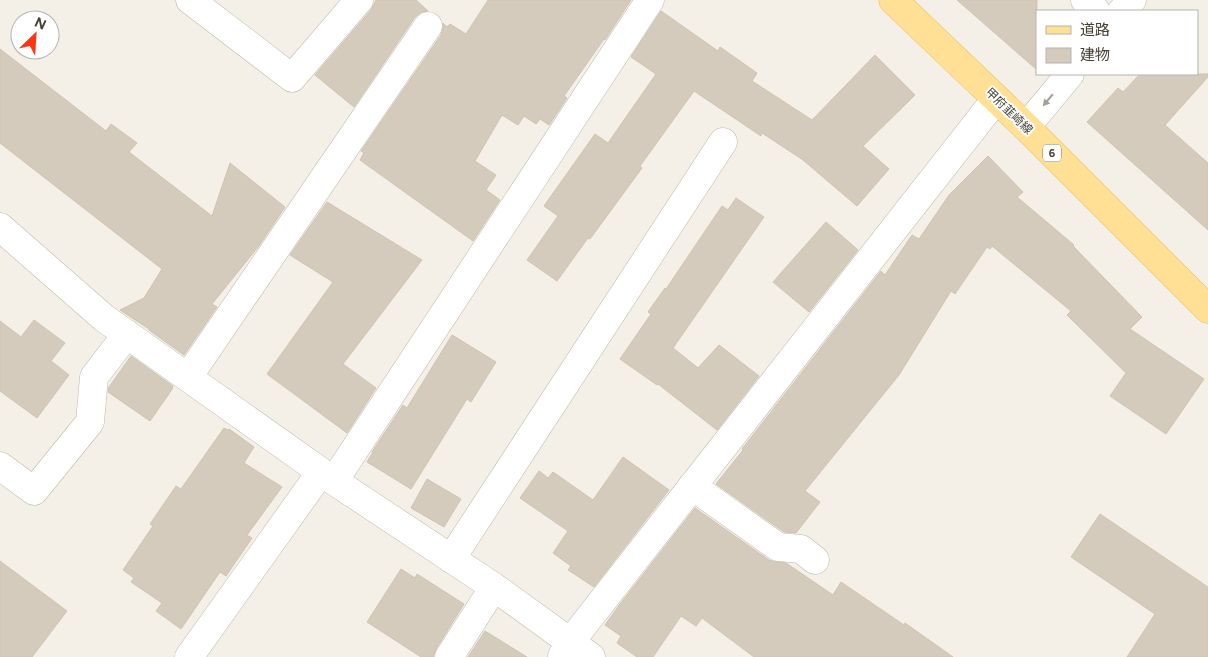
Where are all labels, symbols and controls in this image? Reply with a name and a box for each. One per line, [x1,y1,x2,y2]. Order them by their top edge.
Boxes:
north arrow [10,10,60,60]
legend [1036,10,1198,75]
text: N [32,14,49,34]
text: 道路 [1080,21,1110,39]
text: 建物 [1080,46,1110,64]
street label: 甲府韮崎線 [983,85,1035,137]
one-way arrow [1042,94,1054,106]
road number: 6 [1043,144,1061,162]

